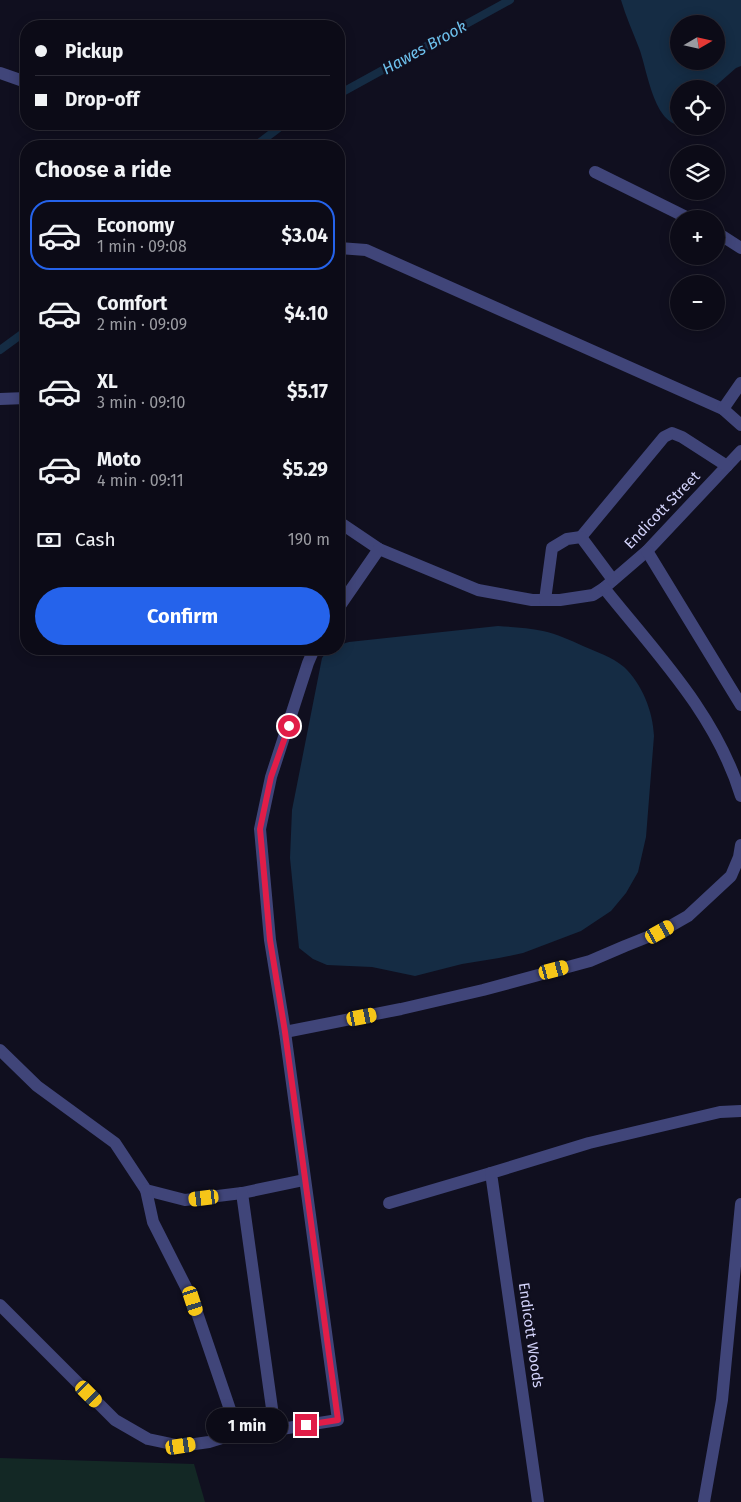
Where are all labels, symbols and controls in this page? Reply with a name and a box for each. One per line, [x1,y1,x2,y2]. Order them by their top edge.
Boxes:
north arrow [670,15,725,70]
map controls [670,15,725,330]
water label: Hawes Brook [379,16,470,78]
text: Pickup [65,40,123,63]
button: locate [670,80,725,135]
text: Drop-off [65,88,139,111]
button: layers [670,145,725,200]
text: Choose a ride [35,156,171,183]
button: + [670,210,725,265]
icon: car [37,213,82,258]
text: Economy [97,214,174,237]
text: $3.04 [282,224,328,247]
text: 1 min · 09:08 [97,237,187,256]
button: − [670,275,725,330]
icon: car [37,291,82,336]
text: Comfort [97,292,167,315]
text: $4.10 [284,302,328,325]
text: 2 min · 09:09 [97,315,187,334]
icon: car [37,369,82,414]
text: XL [97,370,118,393]
text: $5.17 [287,380,328,403]
text: 3 min · 09:10 [97,393,185,412]
icon: car [37,447,82,492]
text: Moto [97,448,141,471]
text: $5.29 [283,458,328,481]
street label: Endicott Street [620,467,704,553]
text: 4 min · 09:11 [97,471,184,490]
icon: cash [35,526,63,554]
text: Cash [75,528,116,551]
text: 190 m [288,530,330,549]
button: Confirm [35,587,330,645]
route start [278,715,300,737]
car [643,918,676,946]
car [537,959,570,981]
car [345,1007,378,1027]
car [188,1189,219,1207]
street label: Endicott Woods [515,1281,547,1389]
car [181,1284,204,1318]
car [73,1378,104,1410]
callout: 1 min [206,1408,288,1442]
route end [295,1414,317,1436]
text: 1 min [228,1416,266,1435]
car [165,1436,196,1456]

